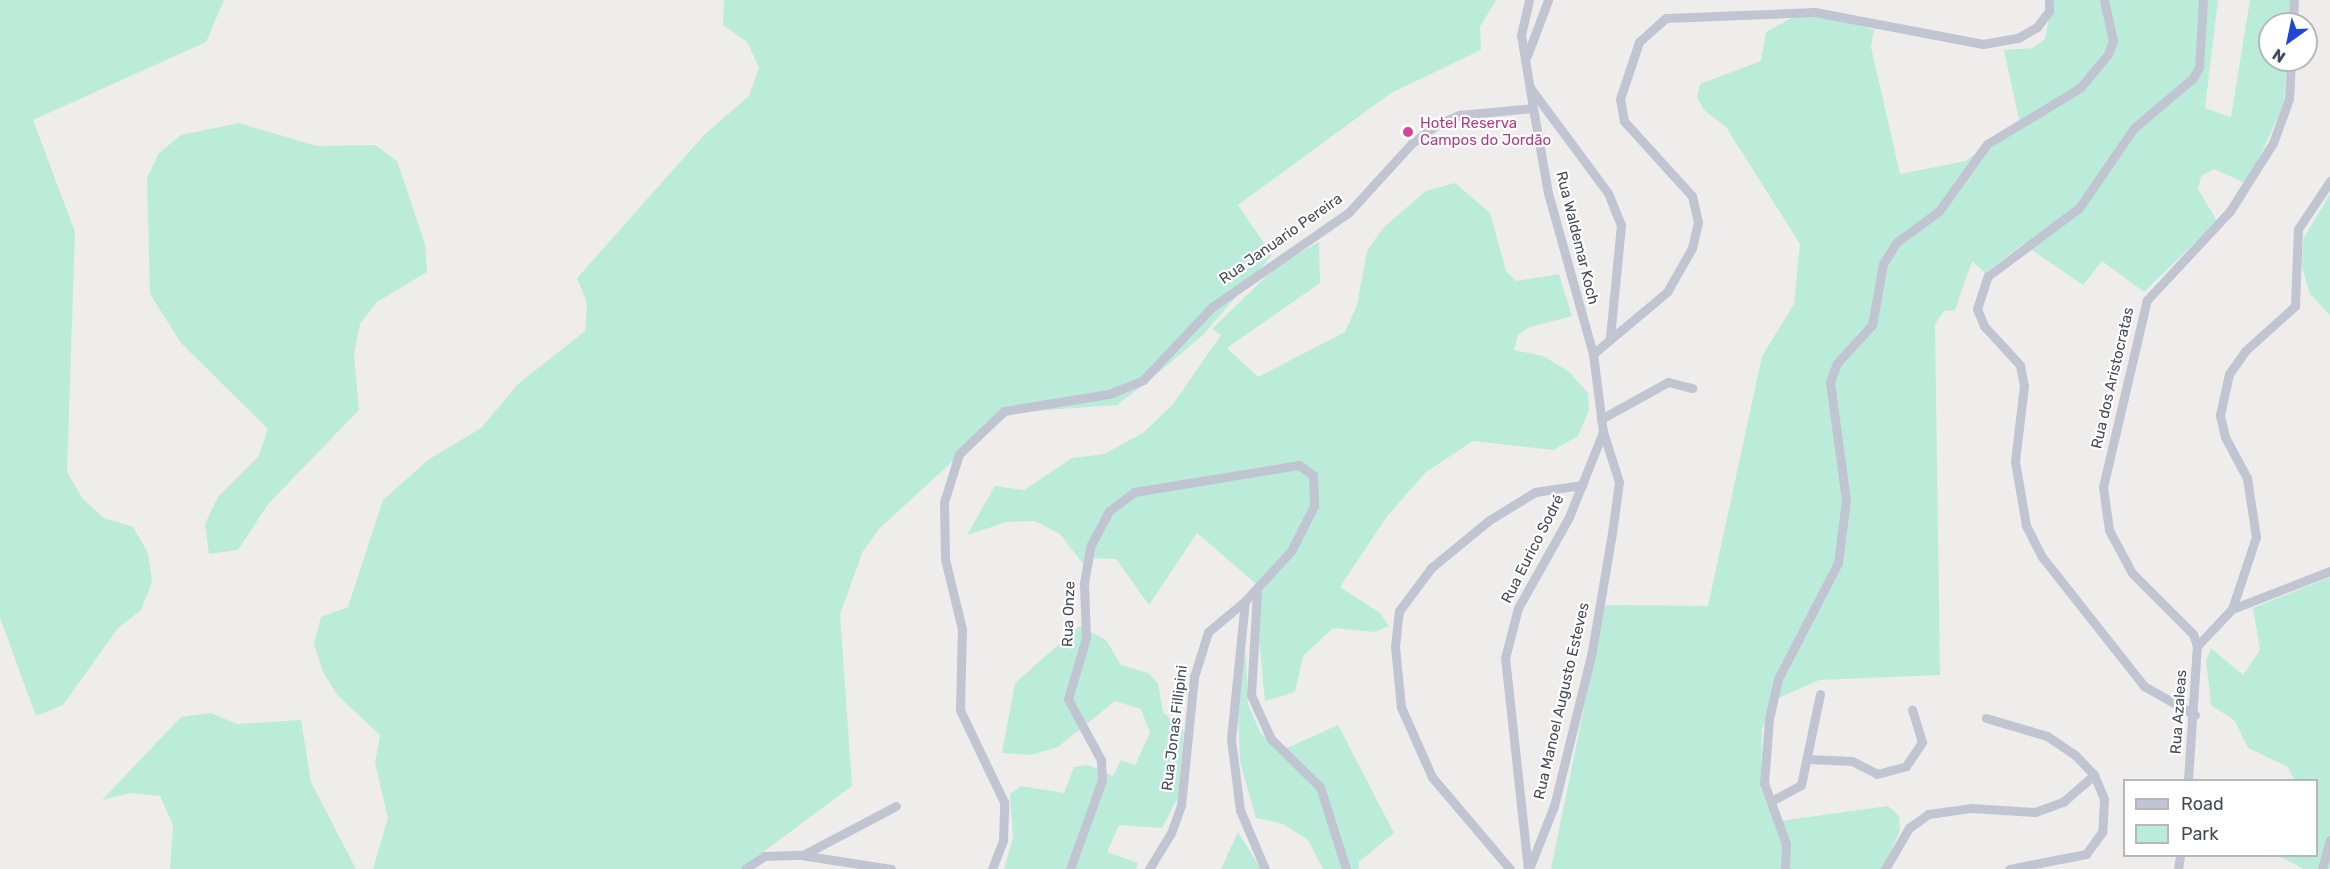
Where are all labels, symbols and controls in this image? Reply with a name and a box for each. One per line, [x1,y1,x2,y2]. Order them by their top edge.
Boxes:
north arrow [2258,12,2318,72]
text: N [2269,45,2289,67]
place label: Hotel Reserva Campos do Jordão [1420,114,1551,149]
marker: Hotel Reserva Campos do Jordão [1401,125,1415,139]
street label: Rua Waldemar Koch [1552,169,1602,307]
street label: Rua Januario Pereira [1216,190,1346,288]
street label: Rua dos Aristocratas [2088,305,2138,451]
street label: Rua Eurico Sodré [1498,492,1568,606]
street label: Rua Onze [1059,581,1079,647]
street label: Rua Manoel Augusto Esteves [1531,601,1593,801]
street label: Rua Jonas Fillipini [1158,664,1192,792]
street label: Rua Azaleas [2167,669,2191,755]
legend [2123,779,2318,857]
text: Road [2181,793,2224,815]
text: Park [2181,823,2218,845]

